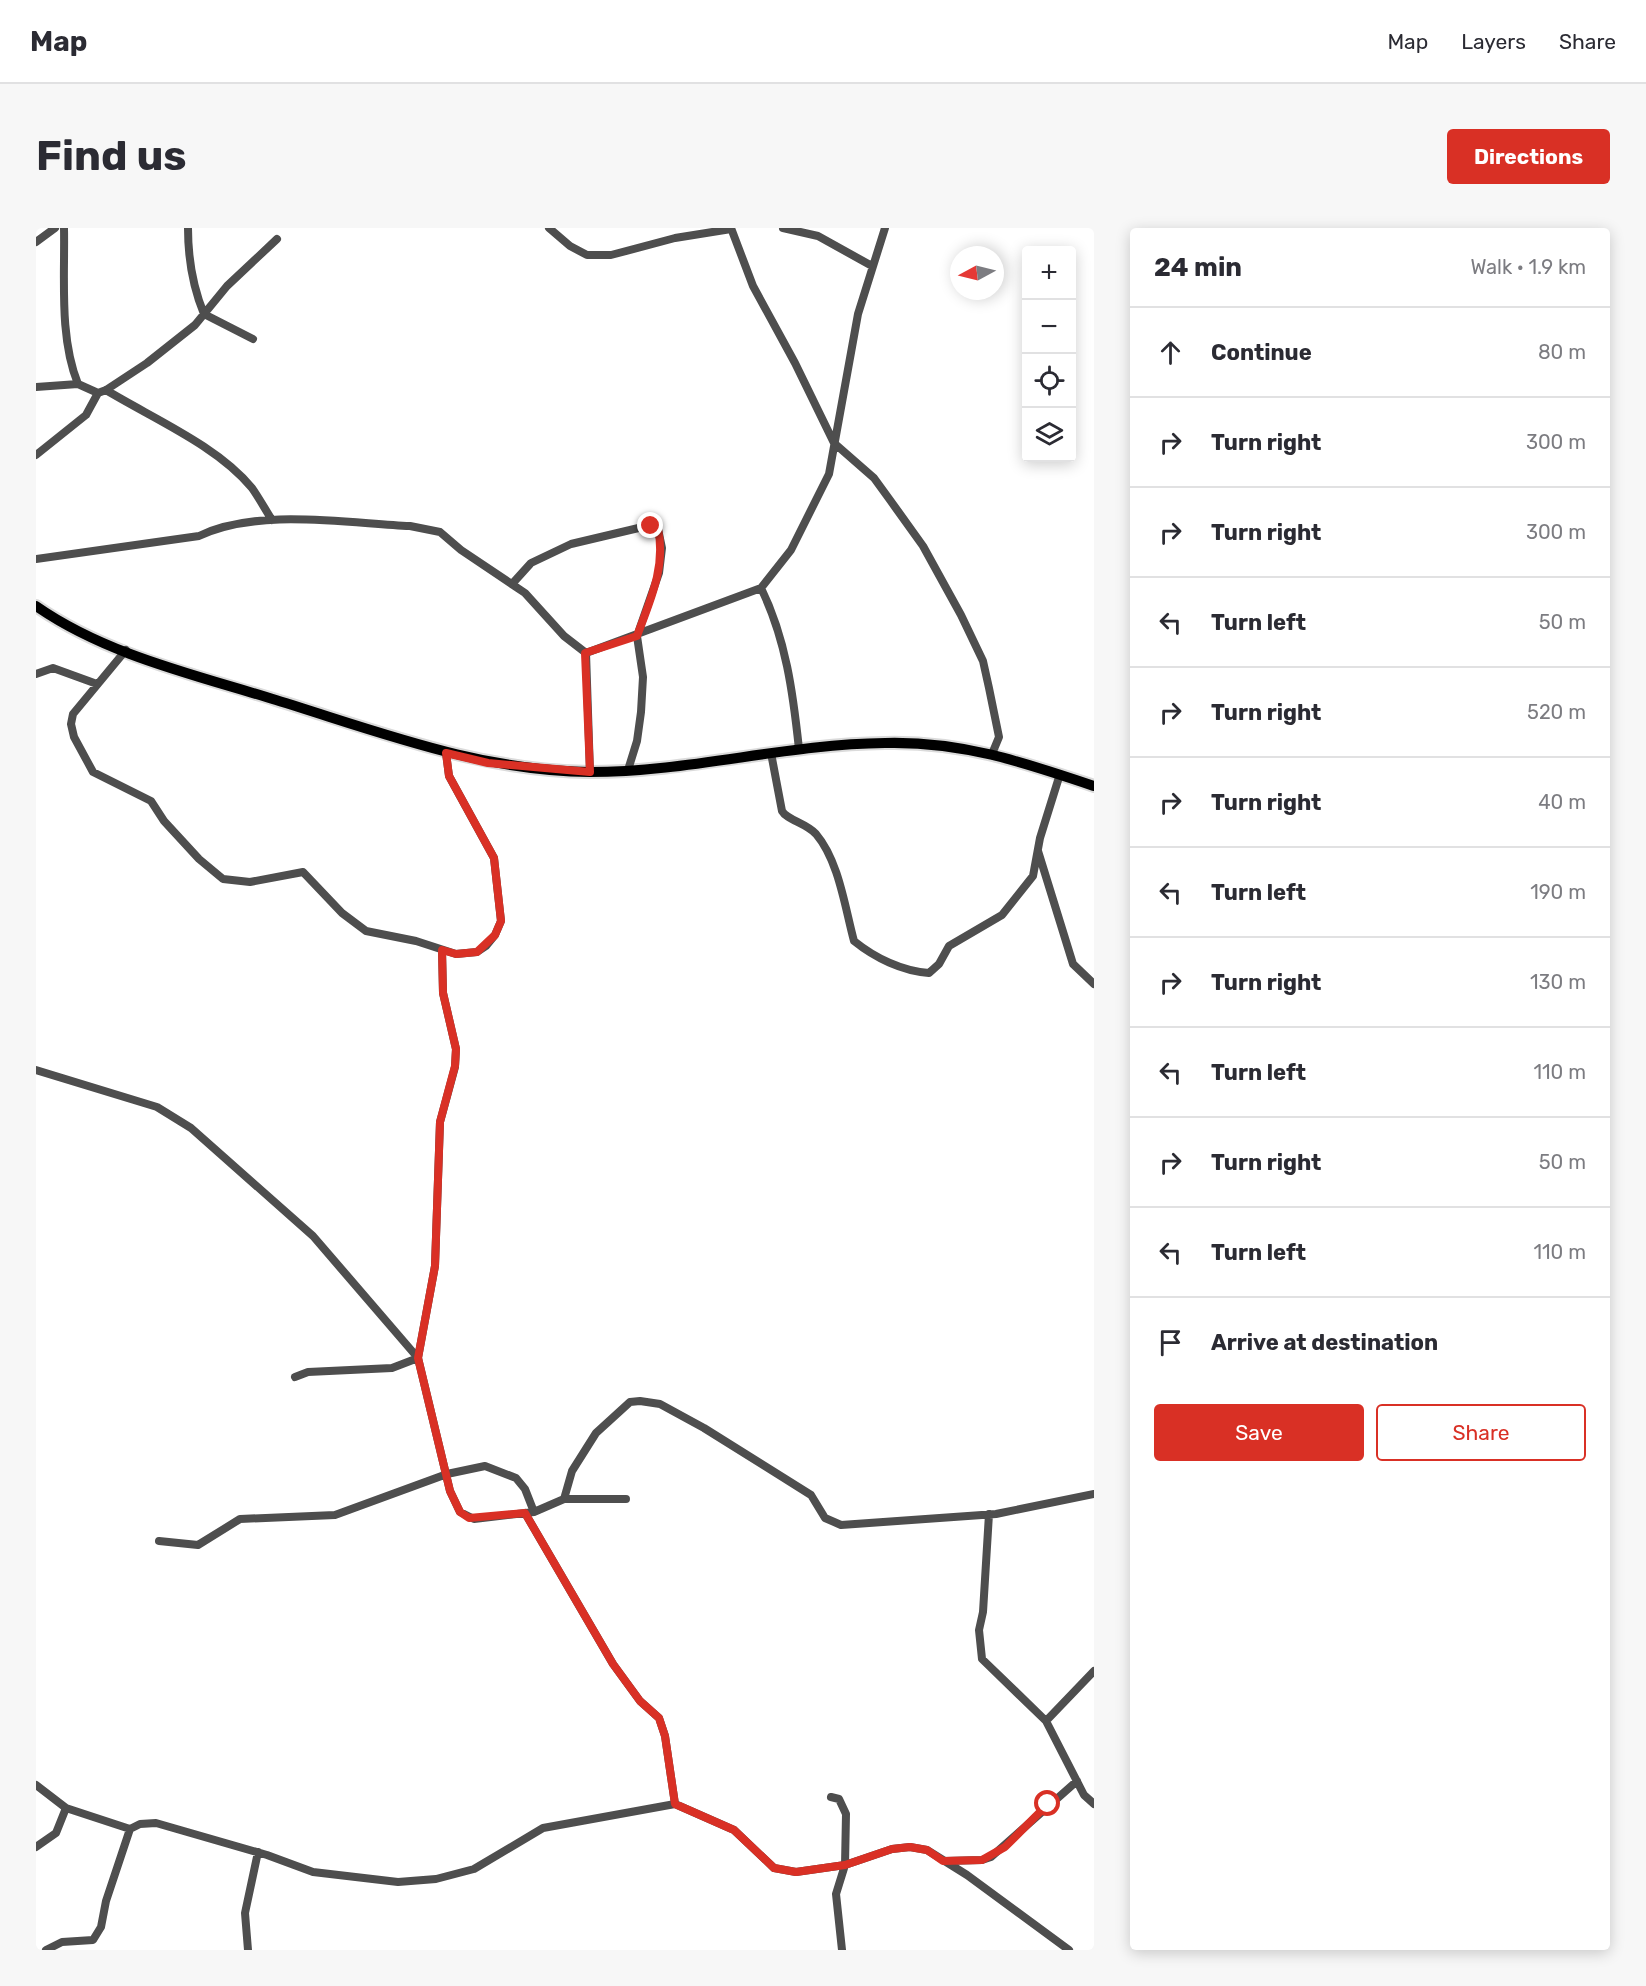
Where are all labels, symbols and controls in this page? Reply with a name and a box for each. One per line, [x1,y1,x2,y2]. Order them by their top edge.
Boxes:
text: Map [30,25,87,58]
text: Map [1387,29,1428,54]
text: Layers [1461,29,1526,54]
text: Share [1559,29,1616,54]
button: Directions [1447,129,1610,184]
text: Find us [36,131,187,181]
north arrow [950,246,1004,300]
map controls [1022,246,1076,462]
button: + [1022,246,1076,300]
text: 24 min [1154,252,1242,283]
text: Walk · 1.9 km [1470,255,1586,279]
button: − [1022,300,1076,354]
icon: ahead [1154,336,1187,369]
text: Continue [1211,339,1312,366]
text: 80 m [1538,340,1586,364]
button: locate [1022,354,1076,408]
button: layers [1022,408,1076,462]
icon: right [1154,426,1187,459]
text: Turn right [1211,429,1321,456]
text: 300 m [1526,430,1586,454]
route end [637,512,663,538]
icon: right [1154,516,1187,549]
text: Turn right [1211,519,1321,546]
text: 300 m [1526,520,1586,544]
icon: left [1154,606,1187,639]
text: Turn left [1211,609,1306,636]
text: 50 m [1539,610,1586,634]
icon: right [1154,696,1187,729]
text: Turn right [1211,699,1321,726]
text: 520 m [1527,700,1586,724]
icon: right [1154,786,1187,819]
text: Turn right [1211,789,1321,816]
text: 40 m [1538,790,1586,814]
icon: left [1154,876,1187,909]
text: Turn left [1211,879,1306,906]
text: 190 m [1530,880,1586,904]
icon: right [1154,966,1187,999]
text: Turn right [1211,969,1321,996]
text: 130 m [1530,970,1586,994]
icon: left [1154,1056,1187,1089]
text: Turn left [1211,1059,1306,1086]
text: 110 m [1534,1060,1586,1084]
icon: right [1154,1146,1187,1179]
text: Turn right [1211,1149,1321,1176]
text: 50 m [1539,1150,1586,1174]
icon: left [1154,1236,1187,1269]
text: Turn left [1211,1239,1306,1266]
text: 110 m [1534,1240,1586,1264]
icon: arrive [1154,1326,1187,1359]
text: Arrive at destination [1211,1329,1438,1356]
button: Save [1154,1404,1364,1461]
button: Share [1376,1404,1586,1461]
route start [1034,1790,1060,1816]

